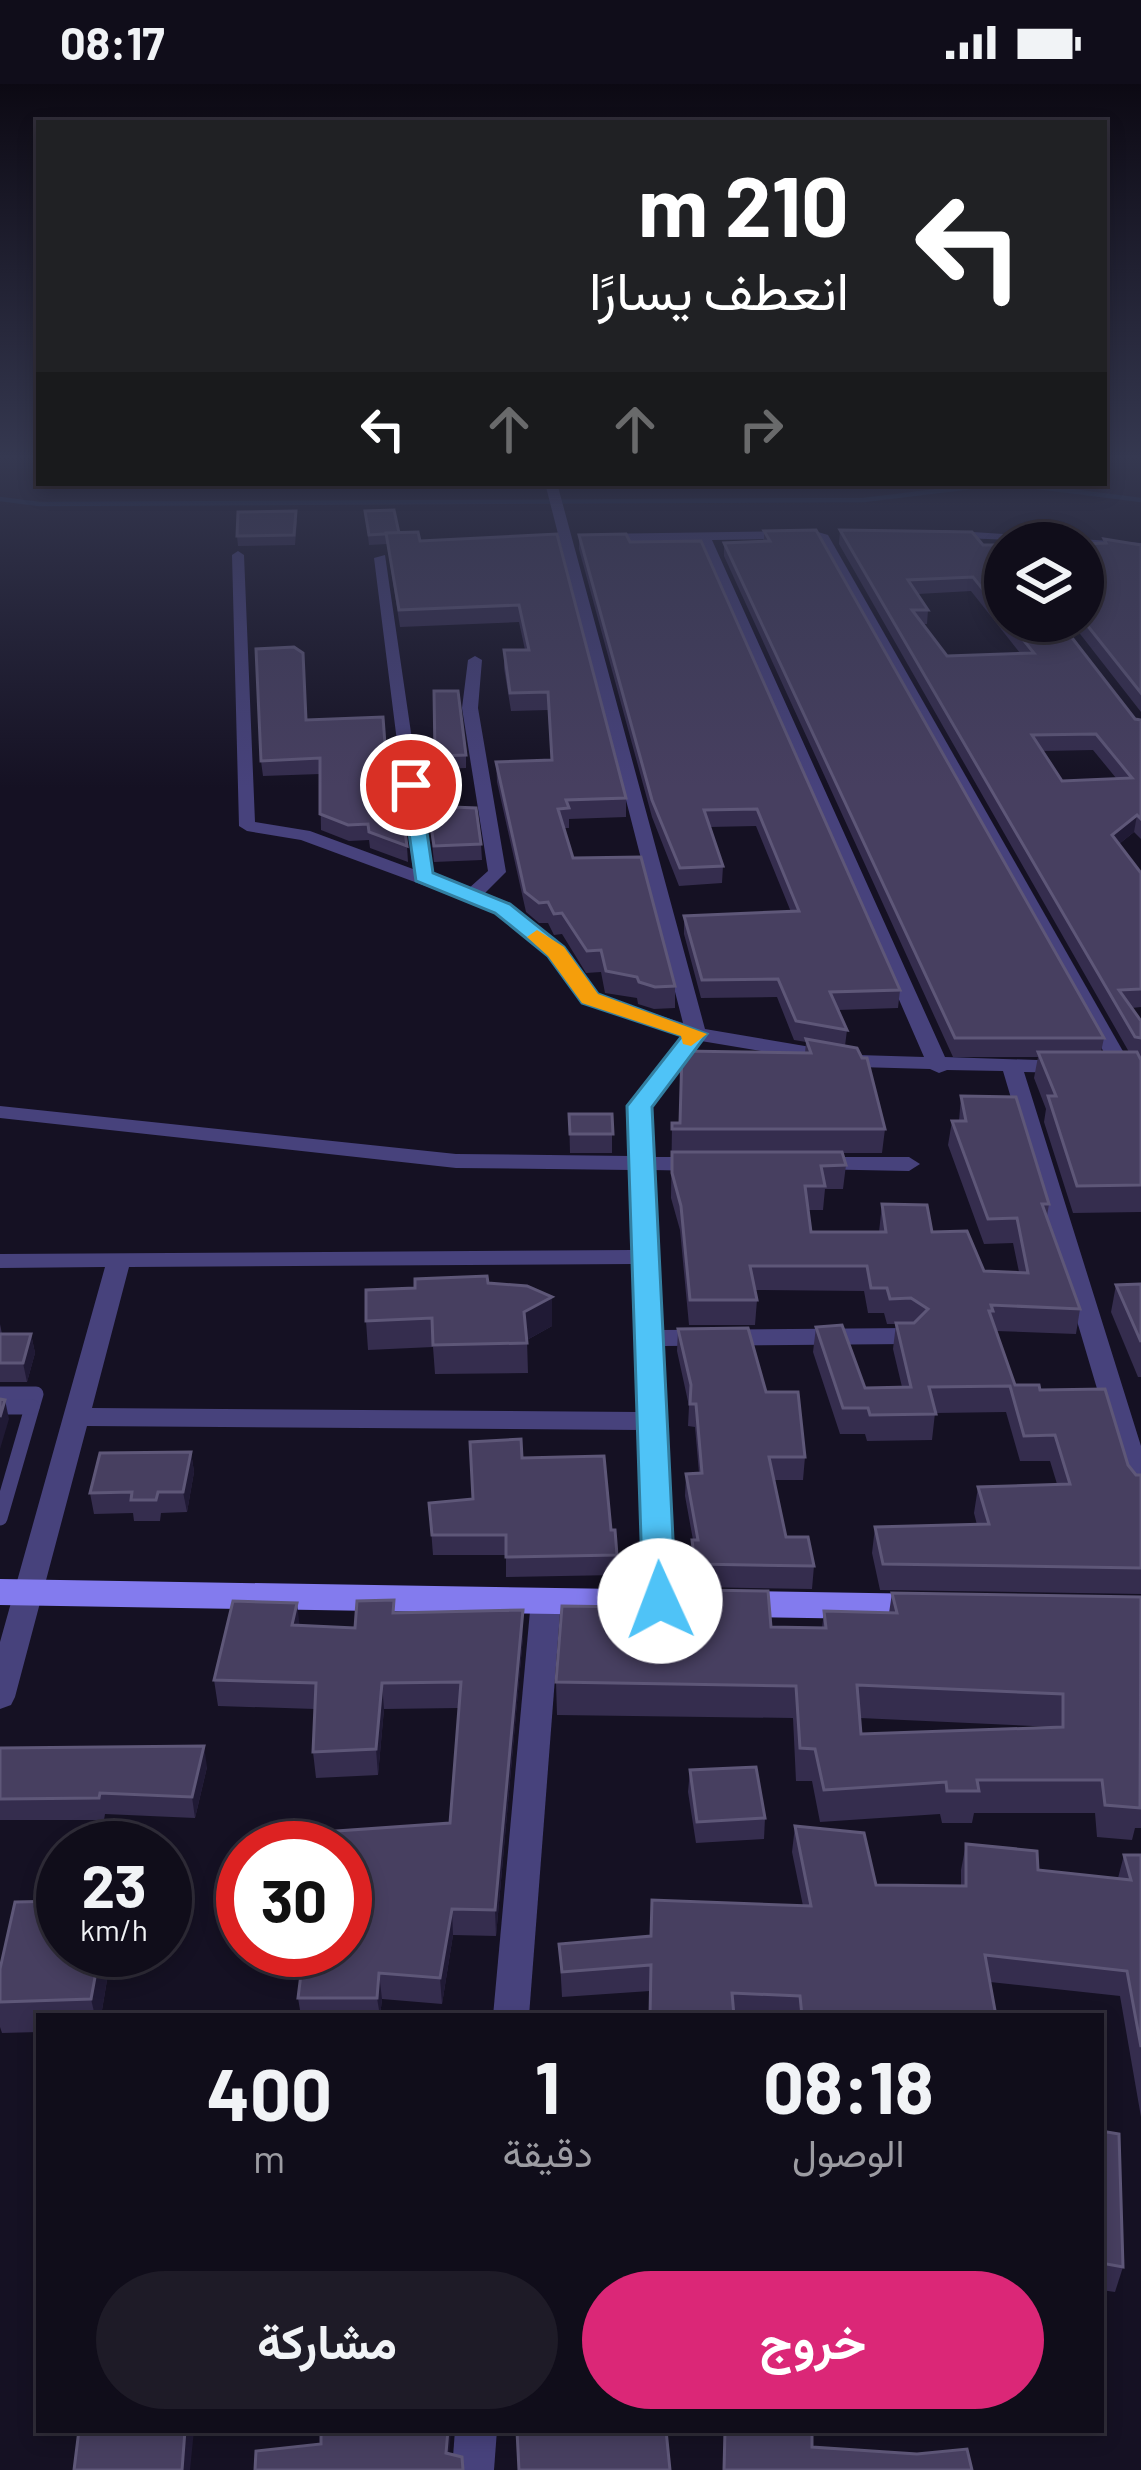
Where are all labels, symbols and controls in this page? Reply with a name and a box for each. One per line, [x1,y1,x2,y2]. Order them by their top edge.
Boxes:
text: 08:17 [60,15,165,69]
text: 210 m [638,153,849,254]
icon: left [891,168,1047,324]
text: انعطف يسارًا [589,256,849,321]
icon: left [350,396,416,462]
icon: ahead [476,396,542,462]
icon: ahead [602,396,668,462]
icon: right [728,396,794,462]
map controls [984,522,1104,642]
button: layers [984,522,1104,642]
pin [360,734,462,836]
icon: arrive [378,752,444,818]
position arrow [597,1538,723,1664]
speed limit sign: 30 [216,1821,372,1977]
text: 23 [81,1848,147,1920]
text: km/h [80,1911,148,1947]
text: 1 [535,2042,560,2128]
text: 08:18 [763,2042,934,2128]
text: 400 [206,2049,332,2135]
text: دقيقة [502,2128,593,2175]
text: الوصول [792,2128,905,2175]
text: m [253,2134,285,2181]
button: مشاركة [96,2271,558,2409]
button: خروج [582,2271,1044,2409]

